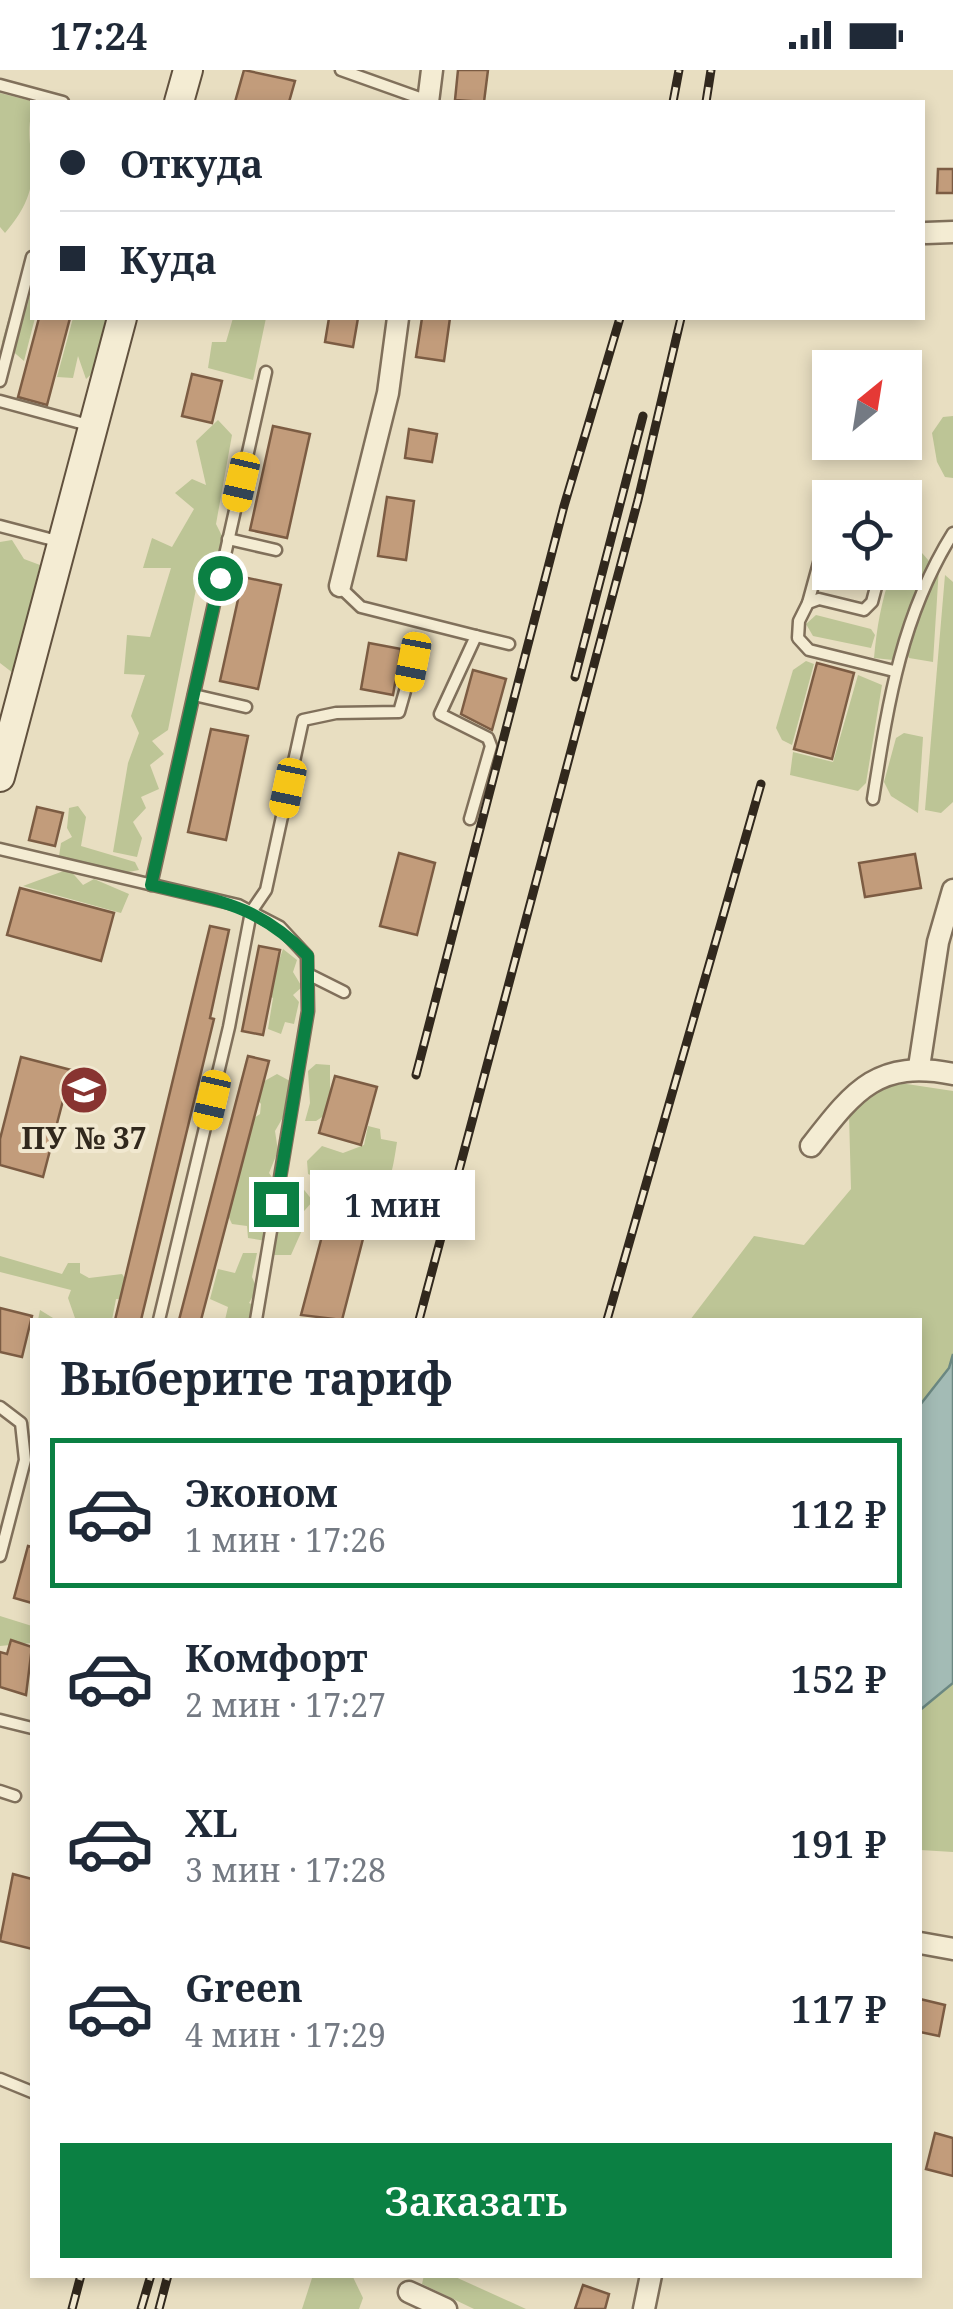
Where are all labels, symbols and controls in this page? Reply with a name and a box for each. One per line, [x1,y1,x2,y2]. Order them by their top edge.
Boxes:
text: 17:24 [50,9,147,61]
text: Откуда [120,137,263,189]
text: Куда [120,233,217,285]
north arrow [812,350,922,460]
map controls [812,350,922,590]
car [220,449,262,515]
button: locate [812,480,922,590]
route start [198,556,243,601]
car [393,630,433,694]
car [267,756,309,820]
school or university icon: ПУ № 37 [58,1064,110,1116]
car [191,1067,233,1133]
place label: ПУ № 37 [21,1117,147,1158]
callout: 1 мин [311,1169,476,1239]
route end [254,1182,299,1227]
text: 1 мин [344,1183,441,1226]
text: Выберите тариф [60,1347,453,1408]
text: Эконом [185,1466,338,1518]
icon: car [65,1468,155,1558]
text: 112 ₽ [791,1487,887,1539]
text: 1 мин · 17:26 [185,1518,386,1561]
text: Комфорт [185,1631,368,1683]
icon: car [65,1633,155,1723]
text: 152 ₽ [791,1652,887,1704]
text: 2 мин · 17:27 [185,1683,386,1726]
text: XL [185,1796,238,1848]
icon: car [65,1798,155,1888]
text: 191 ₽ [791,1817,887,1869]
text: 3 мин · 17:28 [185,1848,386,1891]
text: Green [185,1961,303,2013]
icon: car [65,1963,155,2053]
text: 117 ₽ [791,1982,887,2034]
text: 4 мин · 17:29 [185,2013,386,2056]
button: Заказать [60,2143,892,2258]

